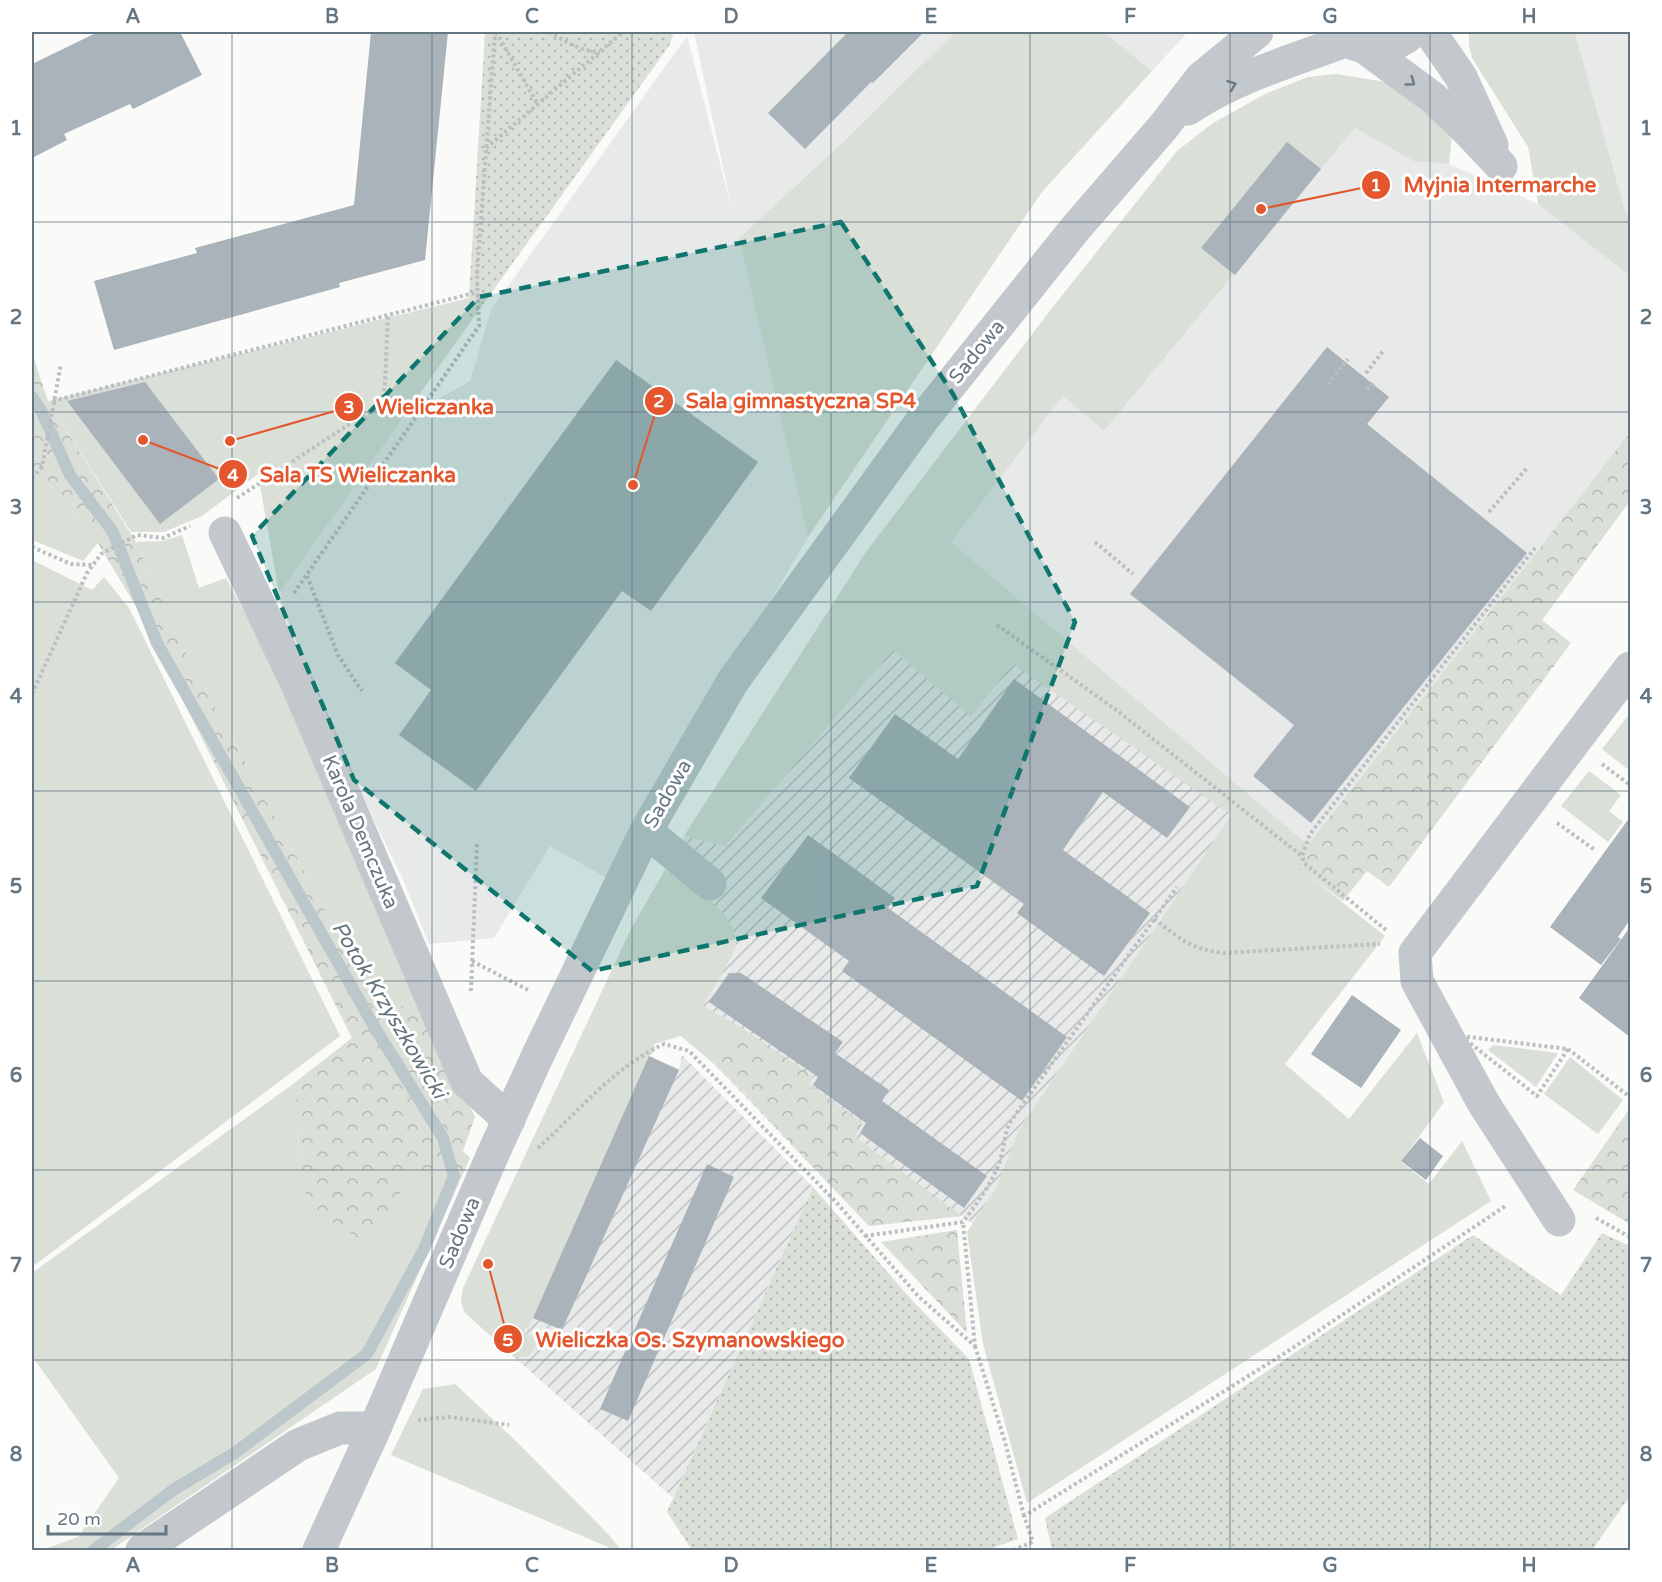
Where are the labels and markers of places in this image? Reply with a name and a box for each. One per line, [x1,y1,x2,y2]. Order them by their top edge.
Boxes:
callout: Myjnia Intermarche [1361,166,1608,205]
callout: Sala gimnastyczna SP4 [644,381,928,420]
callout: Wieliczanka [334,388,506,427]
callout: Sala TS Wieliczanka [218,455,468,494]
callout: Wieliczka Os. Szymanowskiego [493,1320,857,1359]

